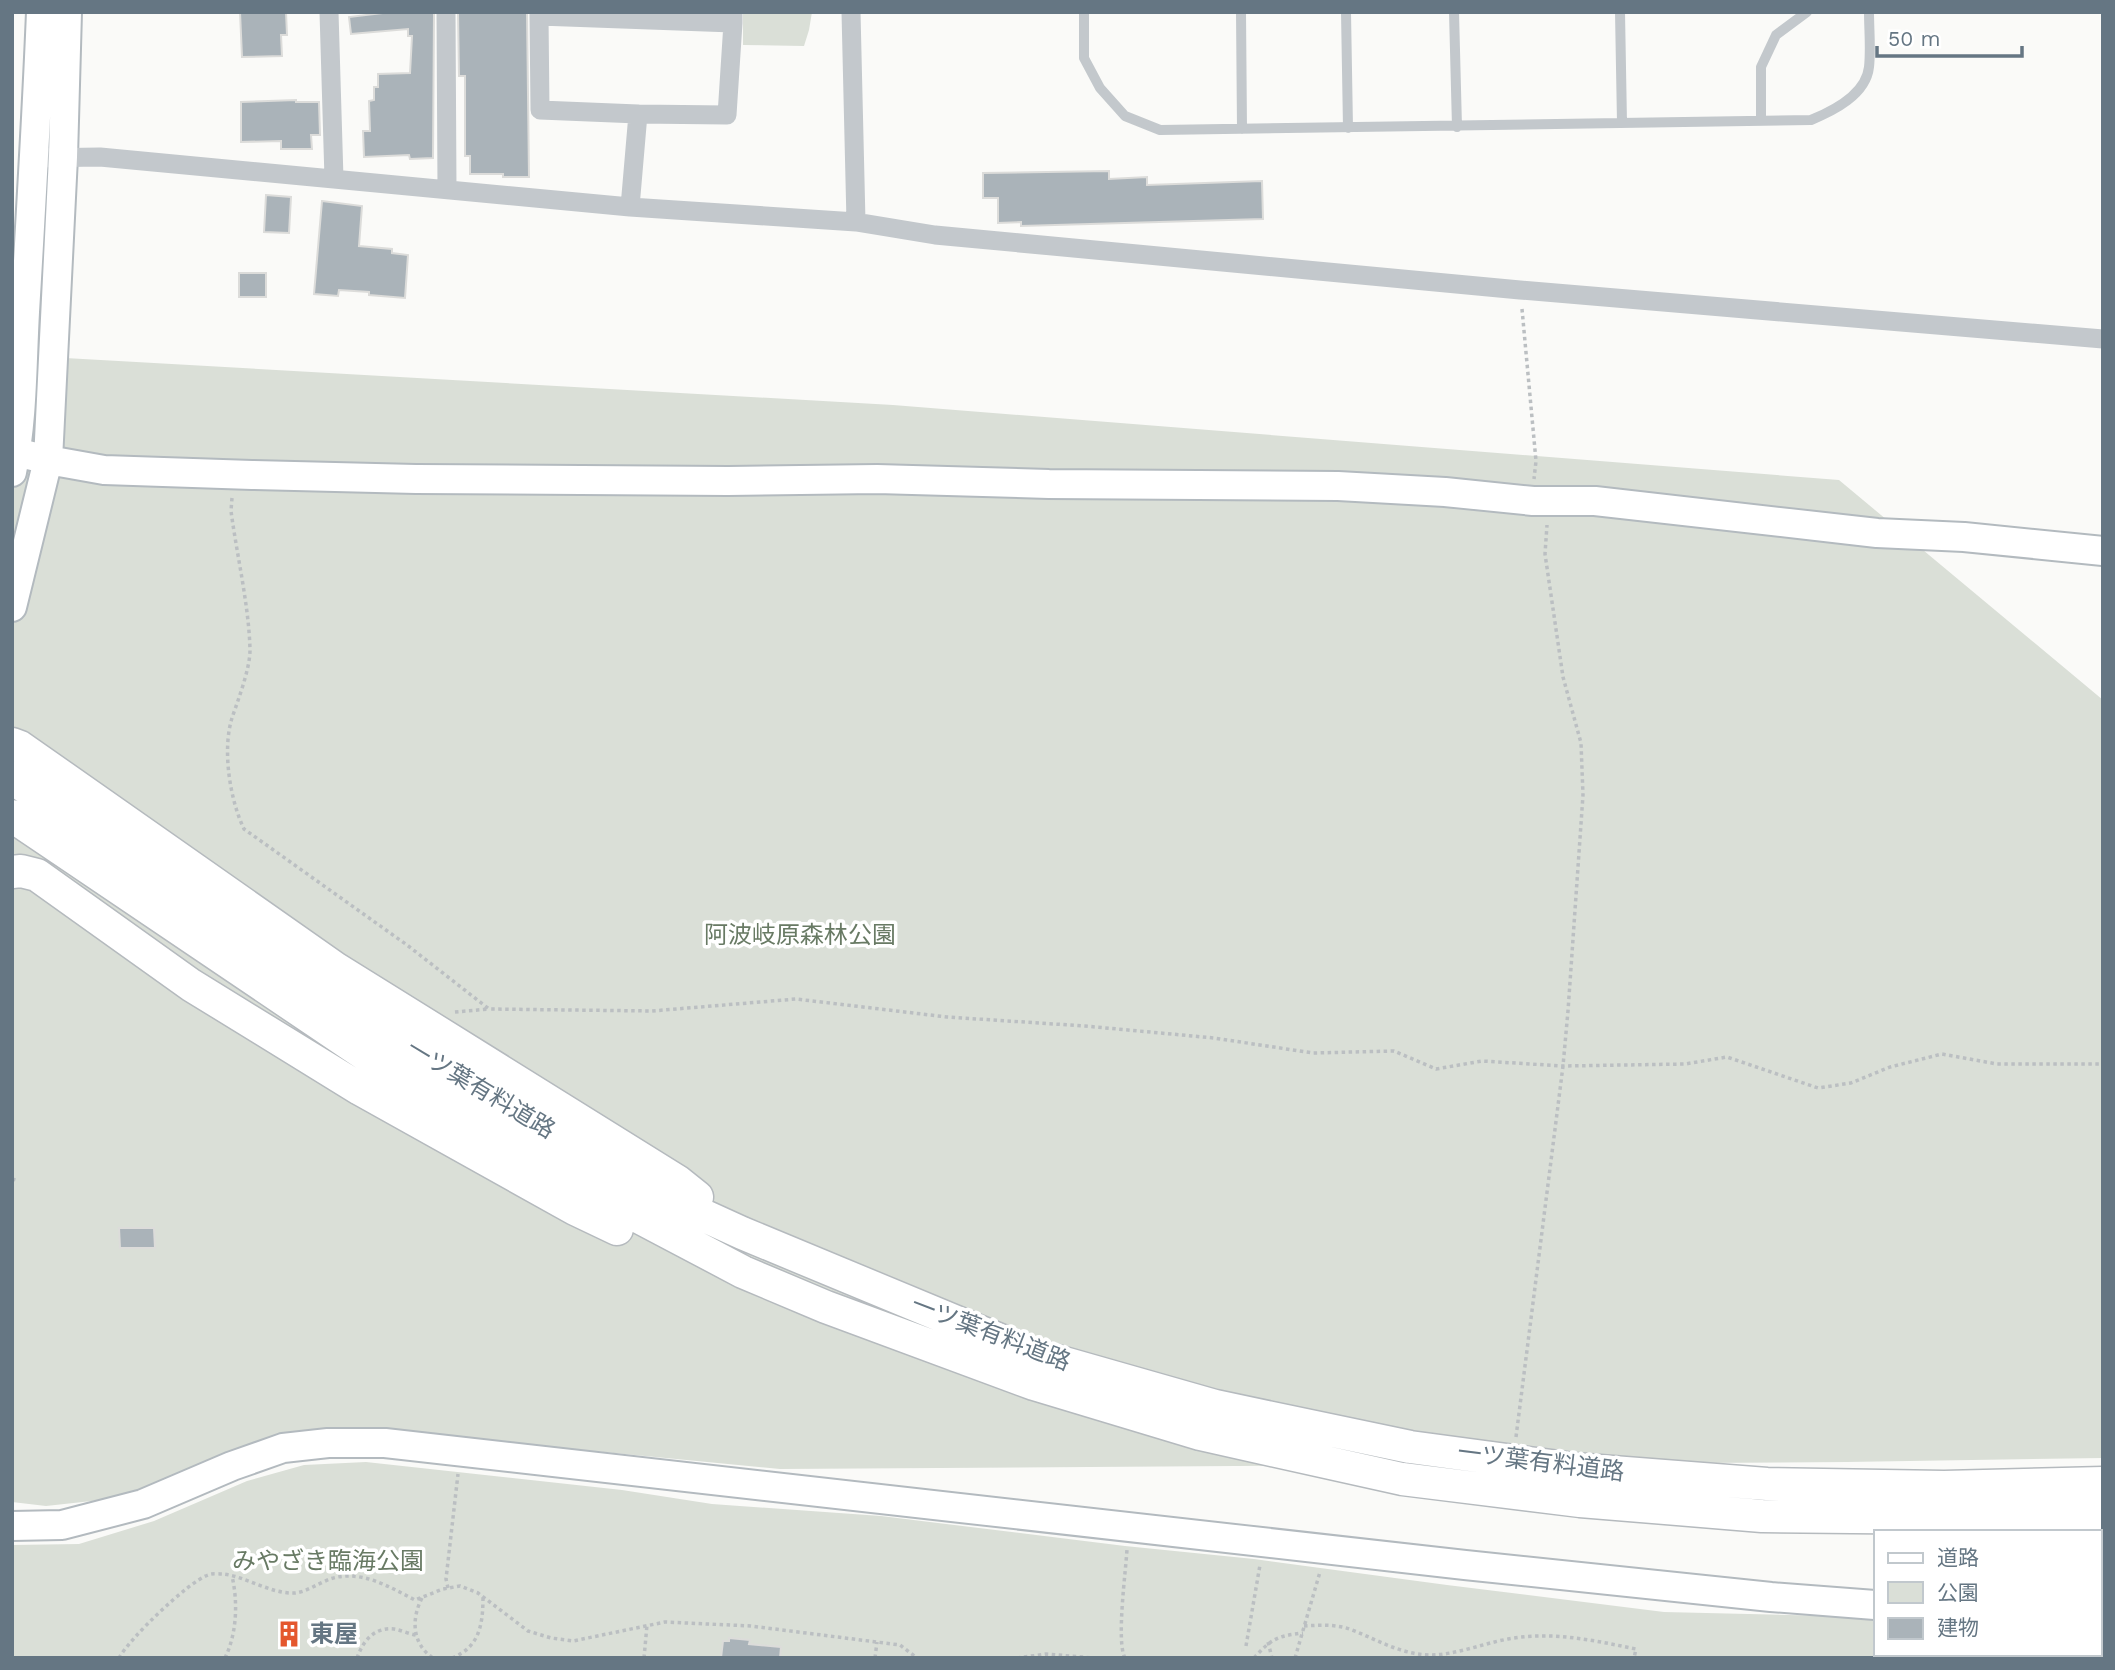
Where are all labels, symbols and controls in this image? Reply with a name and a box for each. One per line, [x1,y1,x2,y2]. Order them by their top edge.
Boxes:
scale bar [1877,14,2022,58]
text: 50 m [1888,26,1940,51]
park label: 阿波岐原森林公園 [704,921,896,949]
street label: 一ツ葉有料道路 [402,1034,560,1144]
street label: 一ツ葉有料道路 [908,1290,1074,1376]
street label: 一ツ葉有料道路 [1456,1438,1626,1486]
legend [1874,1530,2101,1656]
text: 道路 [1937,1545,1979,1570]
park label: みやざき臨海公園 [232,1547,424,1575]
text: 公園 [1937,1580,1979,1605]
text: 建物 [1937,1615,1979,1640]
building icon: 東屋 [274,1619,304,1649]
place label: 東屋 [310,1620,358,1648]

